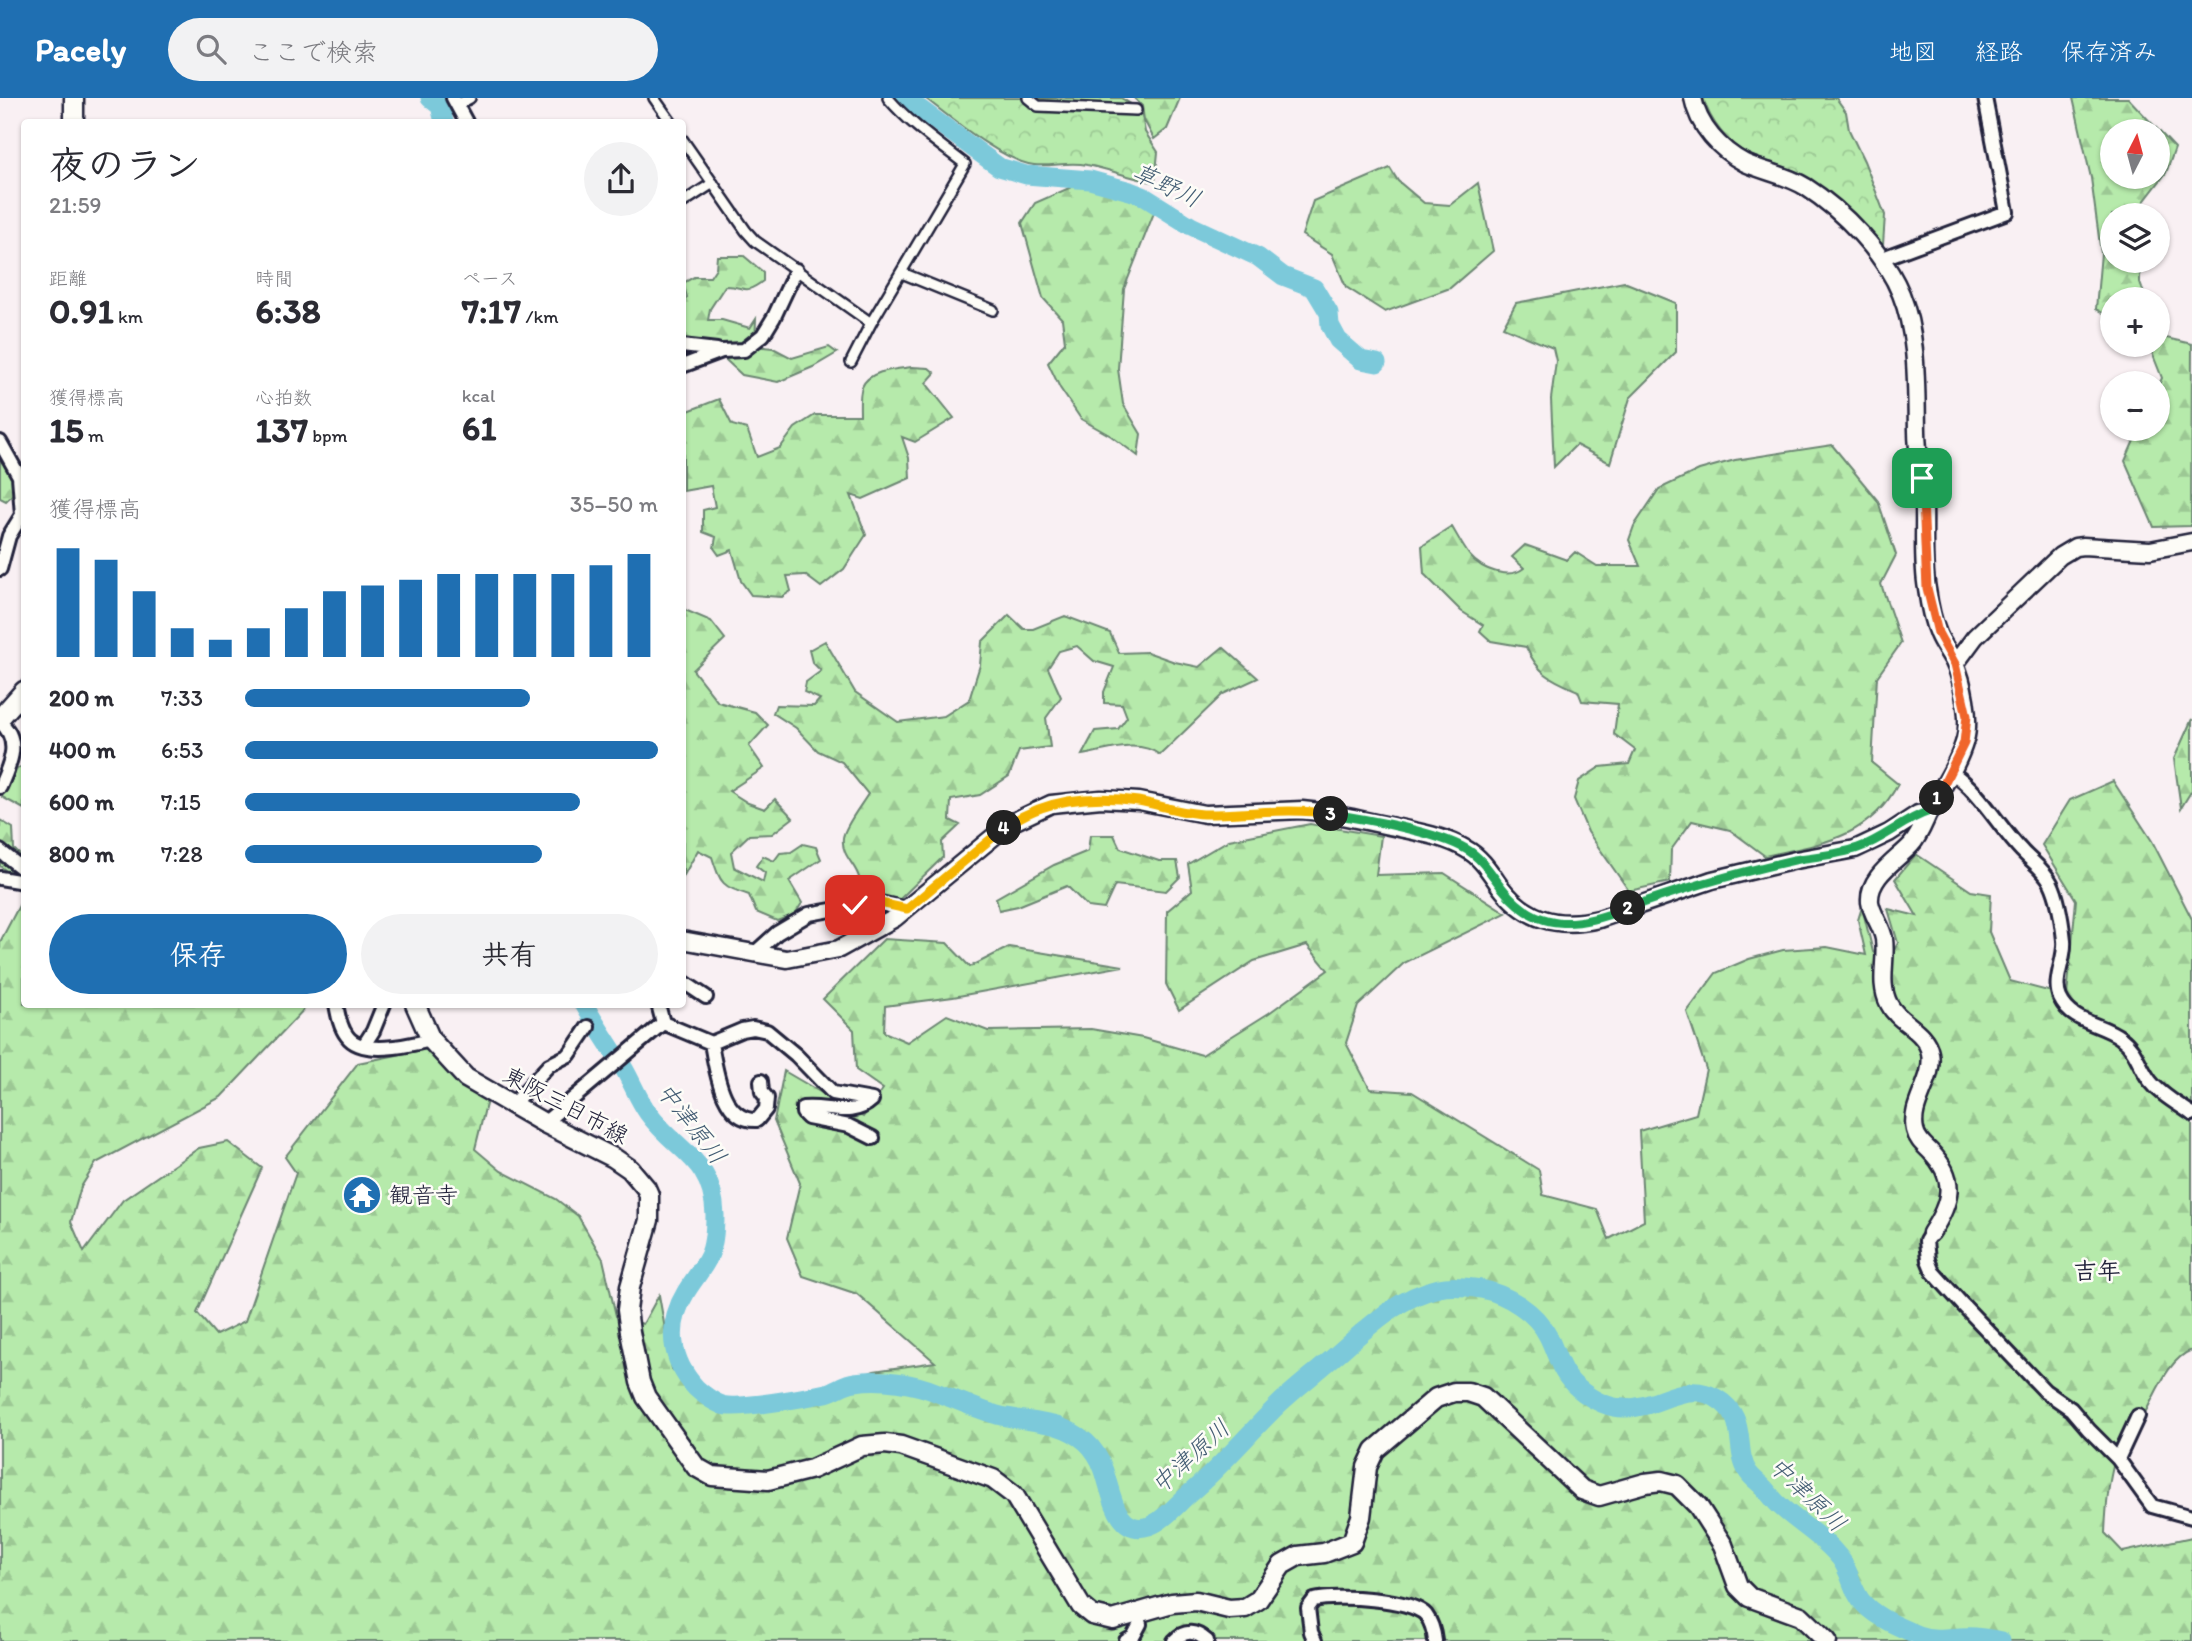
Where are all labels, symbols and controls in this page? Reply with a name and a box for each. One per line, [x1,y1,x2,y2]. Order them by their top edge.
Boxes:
search box [168,18,658,81]
text: Pacely [35,30,126,69]
icon: search [192,30,230,68]
text: ここで検索 [248,36,378,68]
text: 地図 [1889,37,1937,66]
text: 経路 [1975,37,2023,66]
text: 保存済み [2061,37,2157,66]
north arrow [2100,119,2170,189]
map controls [2100,119,2170,441]
text: 夜のラン [49,142,201,188]
button: share [584,142,658,216]
water label: 草野川 [1128,157,1206,213]
text: 21:59 [49,191,102,219]
button: layers [2100,203,2170,273]
text: 距離 [49,267,87,290]
text: 時間 [255,267,293,290]
text: ペース [462,267,518,290]
button: + [2100,287,2170,357]
text: 0.91 [49,290,114,332]
text: 6:38 [255,290,321,332]
text: 7:17 [462,290,521,332]
text: km [114,305,143,328]
text: /km [521,305,559,328]
button: − [2100,371,2170,441]
text: kcal [462,384,495,407]
text: 獲得標高 [49,386,125,409]
text: 心拍数 [255,386,312,409]
text: 61 [462,407,496,449]
text: 15 [49,409,84,451]
text: 137 [255,409,308,451]
text: m [84,424,104,447]
text: bpm [308,424,348,447]
pin [1892,448,1952,508]
icon: arrive [1903,459,1941,497]
text: 35–50 m [570,490,658,518]
text: 獲得標高 [49,495,141,523]
text: 200 m [49,684,114,712]
text: 7:33 [161,684,203,712]
text: 400 m [49,736,116,764]
text: 6:53 [161,736,203,764]
pin: 1 [1920,780,1954,816]
text: 1 [1932,786,1941,809]
text: 600 m [49,788,114,816]
text: 7:15 [161,788,201,816]
pin: 3 [1314,796,1348,832]
text: 3 [1325,802,1336,825]
pin: 4 [986,810,1021,846]
text: 4 [998,816,1009,839]
text: 800 m [49,840,114,868]
text: 7:28 [161,840,203,868]
pin [825,875,885,935]
icon: check [836,886,874,924]
pin: 2 [1610,890,1646,926]
text: 2 [1623,896,1633,919]
button: 保存 [49,914,347,994]
button: 共有 [361,914,658,994]
street label: 東阪三日市線 [499,1060,633,1150]
water label: 中津原川 [651,1076,733,1170]
temple icon: 観音寺 [341,1174,383,1216]
place label: 観音寺 [389,1181,458,1209]
district label: 吉年 [2073,1256,2121,1285]
water label: 中津原川 [1145,1413,1235,1499]
water label: 中津原川 [1763,1450,1853,1538]

